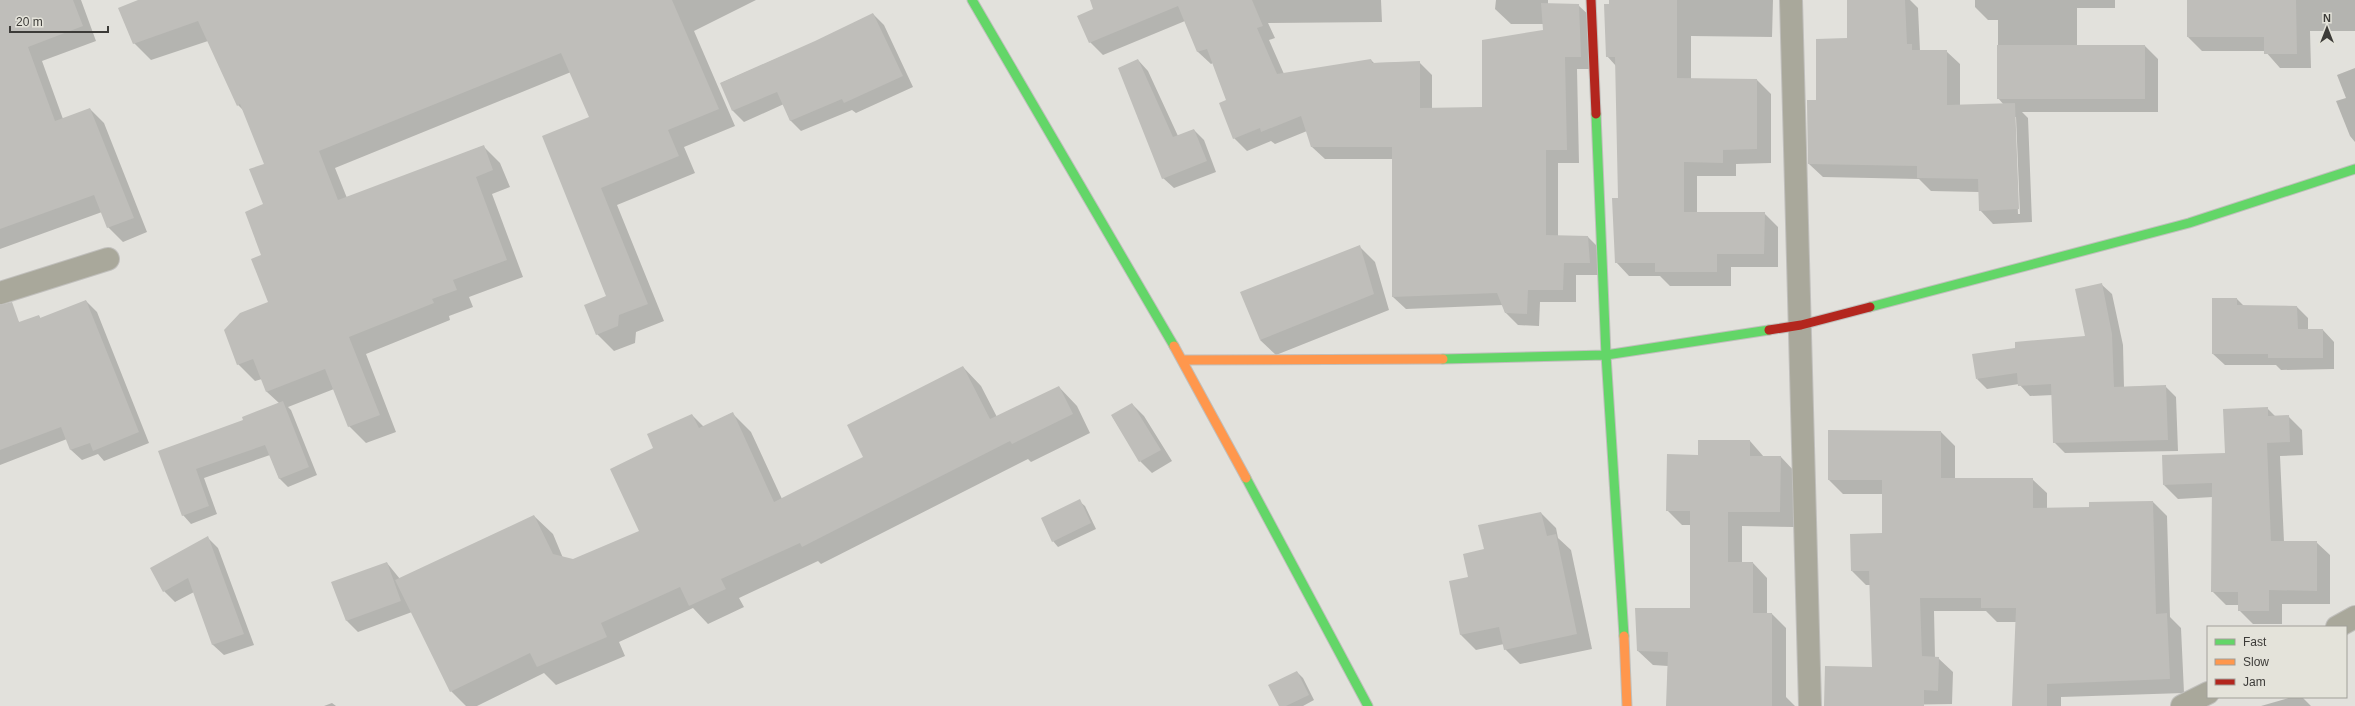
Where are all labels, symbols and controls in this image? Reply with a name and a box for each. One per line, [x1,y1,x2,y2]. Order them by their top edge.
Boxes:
scale bar [10,8,108,34]
north arrow [2307,8,2347,48]
text: N [2323,12,2331,24]
text: 20 m [16,15,43,29]
legend [2207,626,2347,698]
text: Fast [2243,635,2267,649]
text: Slow [2243,655,2269,669]
text: Jam [2243,675,2266,689]

